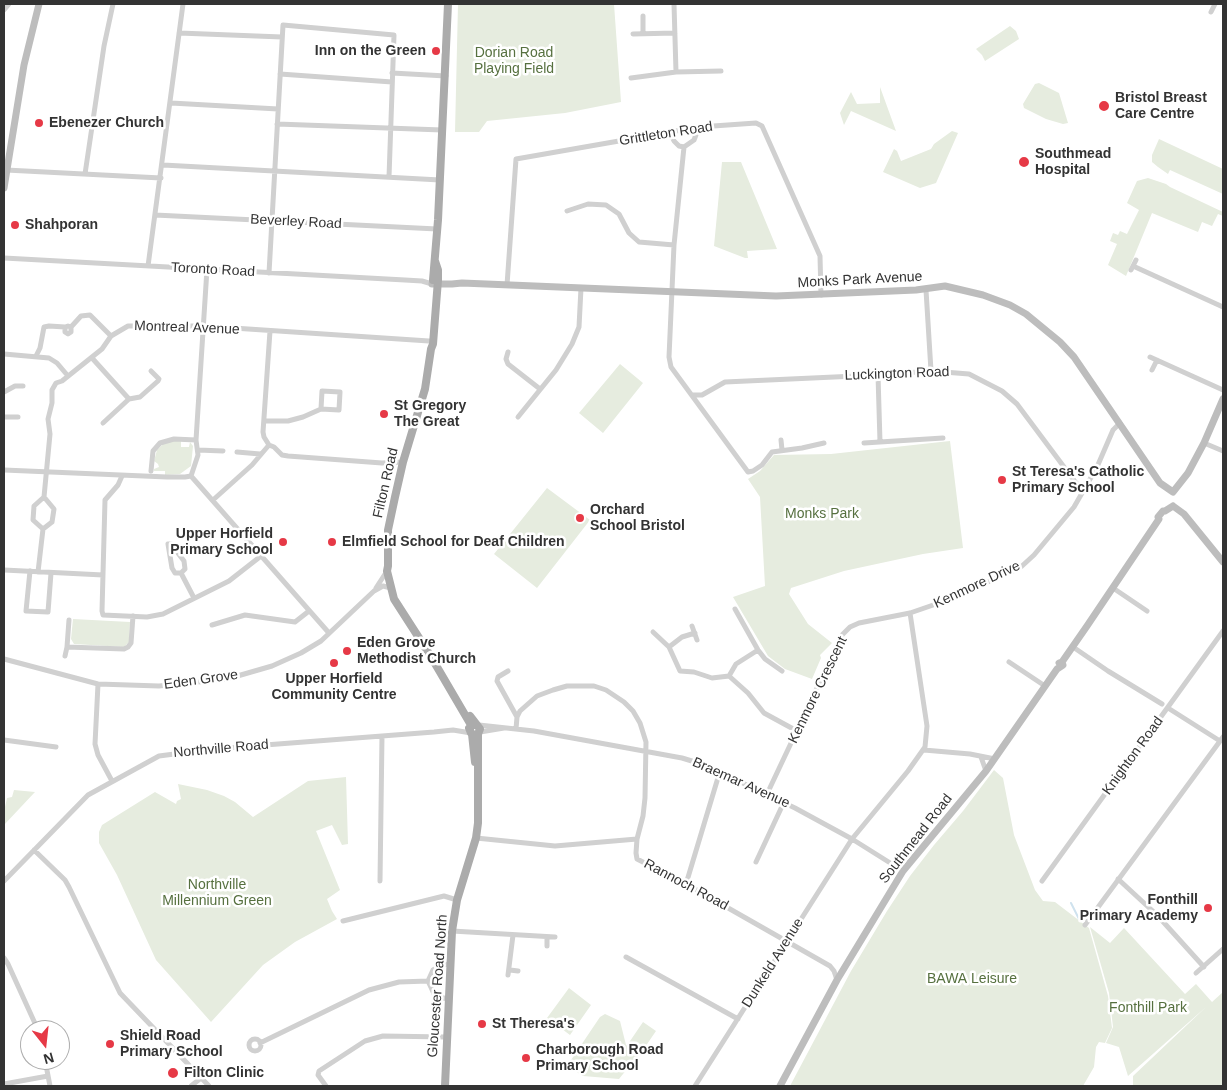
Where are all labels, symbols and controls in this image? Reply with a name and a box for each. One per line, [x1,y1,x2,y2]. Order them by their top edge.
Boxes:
place label: Inn on the Green [315,43,426,59]
marker: Inn on the Green [430,45,442,57]
park label: Dorian Road Playing Field [474,45,554,78]
place label: Bristol Breast Care Centre [1115,90,1207,122]
marker: Bristol Breast Care Centre [1097,99,1111,113]
place label: Ebenezer Church [49,115,164,131]
marker: Ebenezer Church [33,117,45,129]
street label: Grittleton Road [618,118,714,150]
place label: Southmead Hospital [1035,146,1111,178]
marker: Southmead Hospital [1017,155,1031,169]
street label: Beverley Road [250,211,342,233]
place label: Shahporan [25,217,98,233]
marker: Shahporan [9,219,21,231]
street label: Toronto Road [171,259,255,281]
street label: Monks Park Avenue [797,268,923,292]
street label: Montreal Avenue [134,318,240,338]
street label: Luckington Road [844,364,950,384]
place label: St Gregory The Great [394,398,466,431]
marker: St Gregory The Great [378,408,390,420]
street label: Filton Road [370,446,402,520]
place label: St Teresa's Catholic Primary School [1012,464,1144,497]
marker: St Teresa's Catholic Primary School [996,474,1008,486]
place label: Orchard School Bristol [590,502,685,534]
park label: Monks Park [785,506,859,522]
marker: Orchard School Bristol [574,512,586,524]
place label: Upper Horfield Primary School [170,526,273,558]
place label: Elmfield School for Deaf Children [342,534,564,550]
marker: Upper Horfield Primary School [277,536,289,548]
marker: Elmfield School for Deaf Children [326,536,338,548]
street label: Kenmore Drive [931,558,1023,612]
street label: Kenmore Crescent [785,634,851,746]
place label: Eden Grove Methodist Church [357,635,476,668]
marker: Eden Grove Methodist Church [341,645,353,657]
marker: Upper Horfield Community Centre [328,657,340,669]
street label: Eden Grove [163,666,239,694]
place label: Upper Horfield Community Centre [271,671,397,704]
street label: Knighton Road [1099,714,1167,798]
street label: Northville Road [173,736,269,762]
street label: Braemar Avenue [690,754,792,812]
street label: Southmead Road [876,791,956,887]
street label: Rannoch Road [641,856,731,914]
park label: Northville Millennium Green [162,877,272,910]
place label: Fonthill Primary Academy [1080,892,1198,924]
marker: Fonthill Primary Academy [1202,902,1214,914]
street label: Gloucester Road North [425,914,451,1058]
street label: Dunkeld Avenue [739,915,807,1011]
park label: BAWA Leisure [927,971,1017,987]
park label: Fonthill Park [1109,1000,1187,1016]
place label: St Theresa's [492,1016,575,1032]
marker: St Theresa's [476,1018,488,1030]
north arrow [20,1020,70,1070]
place label: Shield Road Primary School [120,1028,223,1060]
marker: Shield Road Primary School [104,1038,116,1050]
place label: Charborough Road Primary School [536,1042,664,1074]
text: N [42,1049,56,1068]
marker: Charborough Road Primary School [520,1052,532,1064]
place label: Filton Clinic [184,1065,264,1081]
marker: Filton Clinic [166,1066,180,1080]

